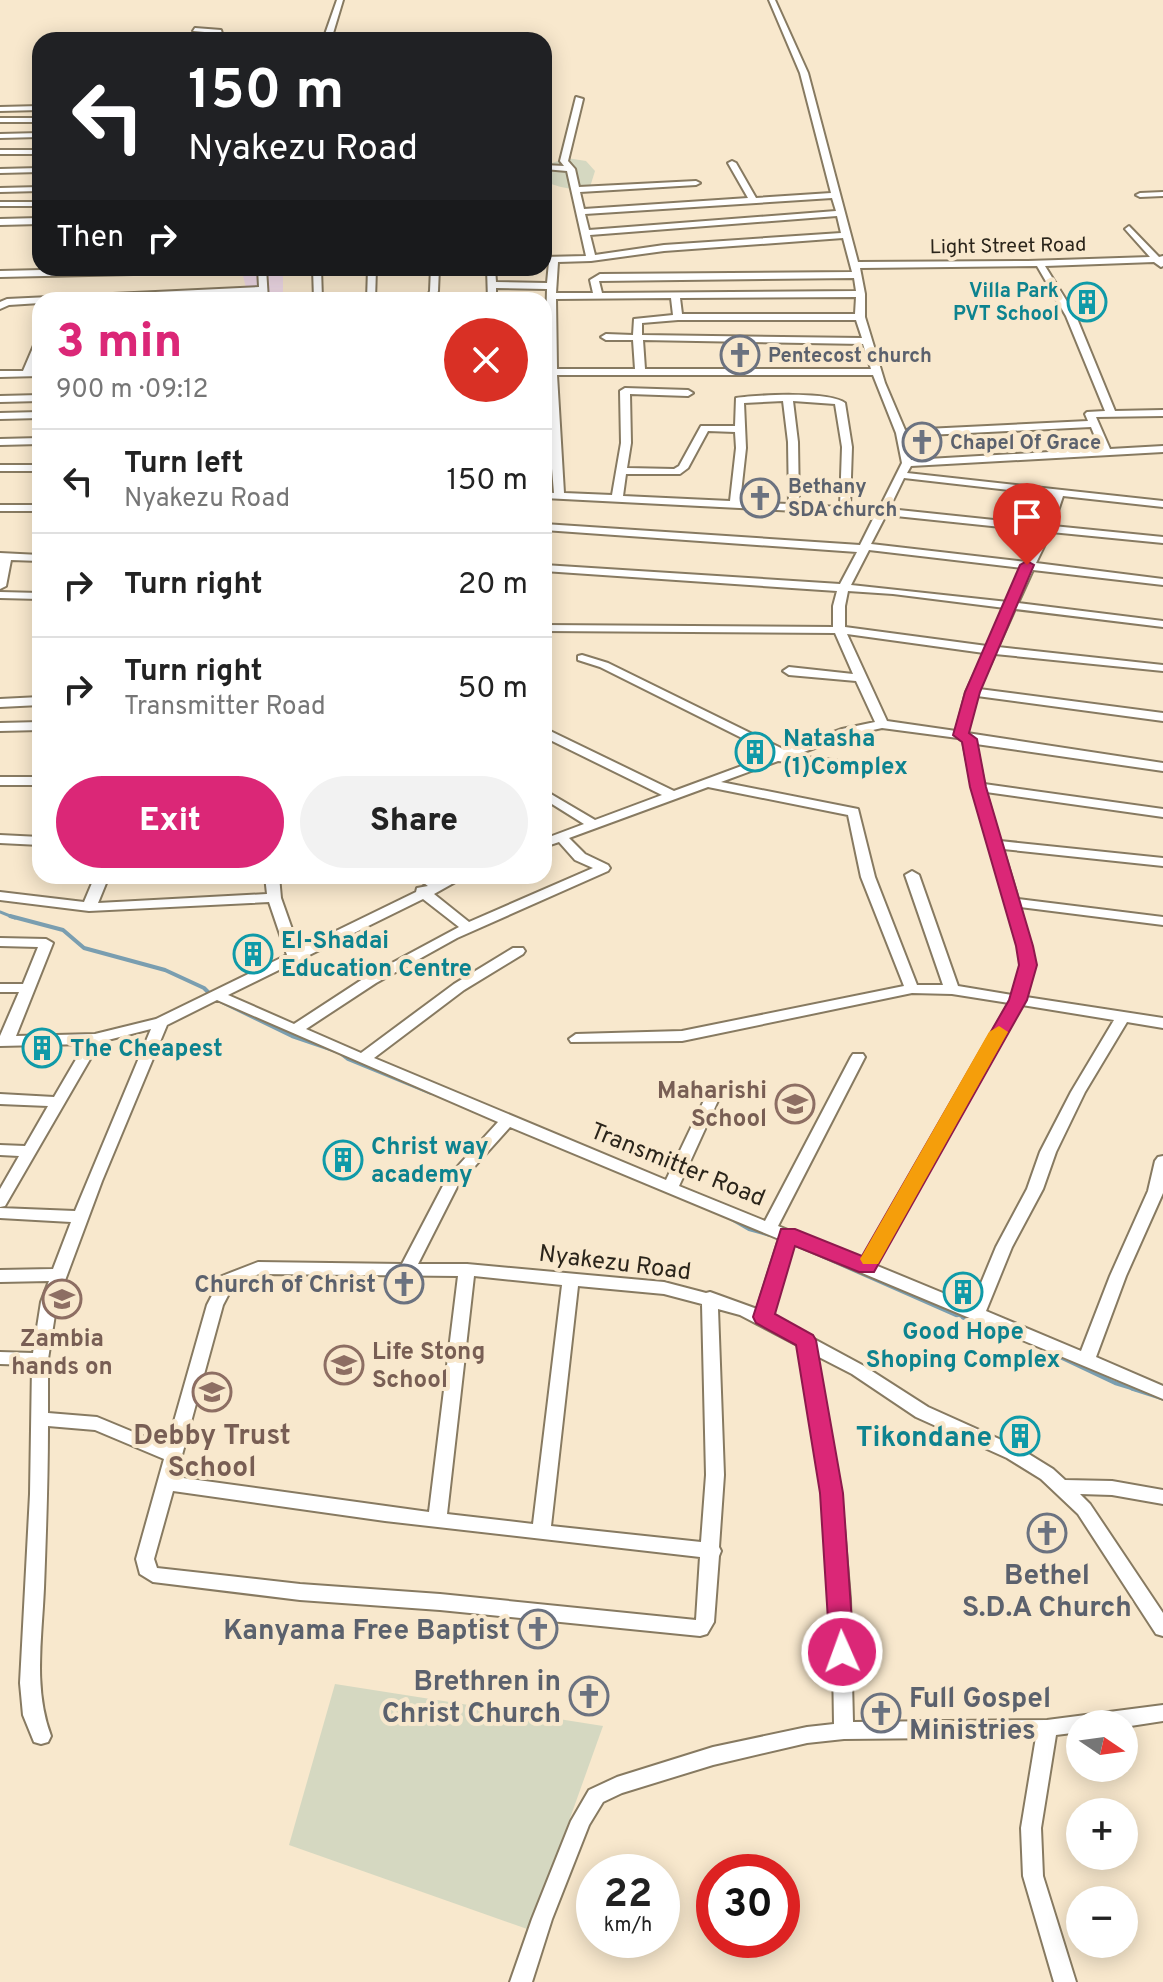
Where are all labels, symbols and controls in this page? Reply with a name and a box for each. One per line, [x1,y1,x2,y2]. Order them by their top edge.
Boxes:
text: 150 m [188,58,344,128]
icon: left [56,64,160,168]
text: Nyakezu Road [188,127,418,173]
icon: right [140,216,184,260]
text: Then [56,220,124,257]
street label: Light Street Road [929,233,1087,261]
place label: Villa Park PVT School [953,279,1059,328]
building icon: Villa Park PVT School [1066,281,1108,323]
text: 3 min [56,314,182,374]
button: close [444,318,528,402]
church icon: Pentecost church [719,334,761,376]
place label: Pentecost church [768,344,932,370]
text: 900 m · 09:12 [56,374,209,407]
church icon: Chapel Of Grace [901,421,943,463]
place label: Chapel Of Grace [950,431,1101,457]
text: Turn left [124,446,244,483]
icon: left [56,459,100,503]
text: 150 m [447,463,528,500]
place label: Bethany SDA church [788,475,897,524]
church icon: Bethany SDA church [739,477,781,519]
text: Nyakezu Road [124,483,290,516]
pin [993,483,1061,565]
icon: arrive [1005,495,1049,539]
icon: right [56,563,100,607]
text: Turn right [124,567,262,604]
text: 20 m [458,567,528,604]
text: Turn right [124,654,262,691]
icon: right [56,667,100,711]
text: 50 m [458,671,528,708]
text: Transmitter Road [124,691,326,724]
place label: Natasha (1)Complex [783,725,908,783]
building icon: Natasha (1)Complex [734,731,776,773]
button: Exit [56,776,284,868]
button: Share [300,776,528,868]
place label: El-Shadai Education Centre [281,927,472,985]
building icon: El-Shadai Education Centre [232,933,274,975]
building icon: The Cheapest [21,1027,63,1069]
place label: The Cheapest [70,1035,223,1065]
place label: Maharishi School [657,1077,767,1135]
school or university icon: Maharishi School [774,1083,816,1125]
street label: Transmitter Road [585,1117,769,1215]
place label: Christ way academy [371,1133,489,1191]
building icon: Christ way academy [322,1139,364,1181]
street label: Nyakezu Road [537,1240,693,1288]
church icon: Church of Christ [383,1263,425,1305]
place label: Church of Christ [194,1271,376,1301]
building icon: Good Hope Shoping Complex [942,1271,984,1313]
school or university icon: Zambia hands on [41,1278,83,1320]
place label: Good Hope Shoping Complex [866,1318,1060,1376]
place label: Zambia hands on [11,1325,113,1383]
place label: Life Stong School [372,1338,485,1396]
school or university icon: Life Stong School [323,1344,365,1386]
school or university icon: Debby Trust School [191,1371,233,1413]
building icon: Tikondane [999,1415,1041,1457]
place label: Debby Trust School [133,1419,291,1487]
place label: Tikondane [856,1421,992,1457]
church icon: Bethel S.D.A Church [1026,1512,1068,1554]
place label: Bethel S.D.A Church [962,1559,1132,1627]
church icon: Kanyama Free Baptist [517,1608,559,1650]
position arrow [800,1610,884,1694]
place label: Kanyama Free Baptist [223,1614,510,1650]
place label: Brethren in Christ Church [382,1665,561,1733]
church icon: Brethren in Christ Church [568,1675,610,1717]
place label: Full Gospel Ministries [909,1682,1051,1750]
church icon: Full Gospel Ministries [860,1692,902,1734]
north arrow [1066,1710,1138,1782]
map controls [1066,1710,1138,1958]
button: + [1066,1798,1138,1870]
speed limit sign: 30 [696,1854,800,1958]
text: 22 [604,1871,652,1921]
button: − [1066,1886,1138,1958]
text: km/h [604,1913,652,1939]

